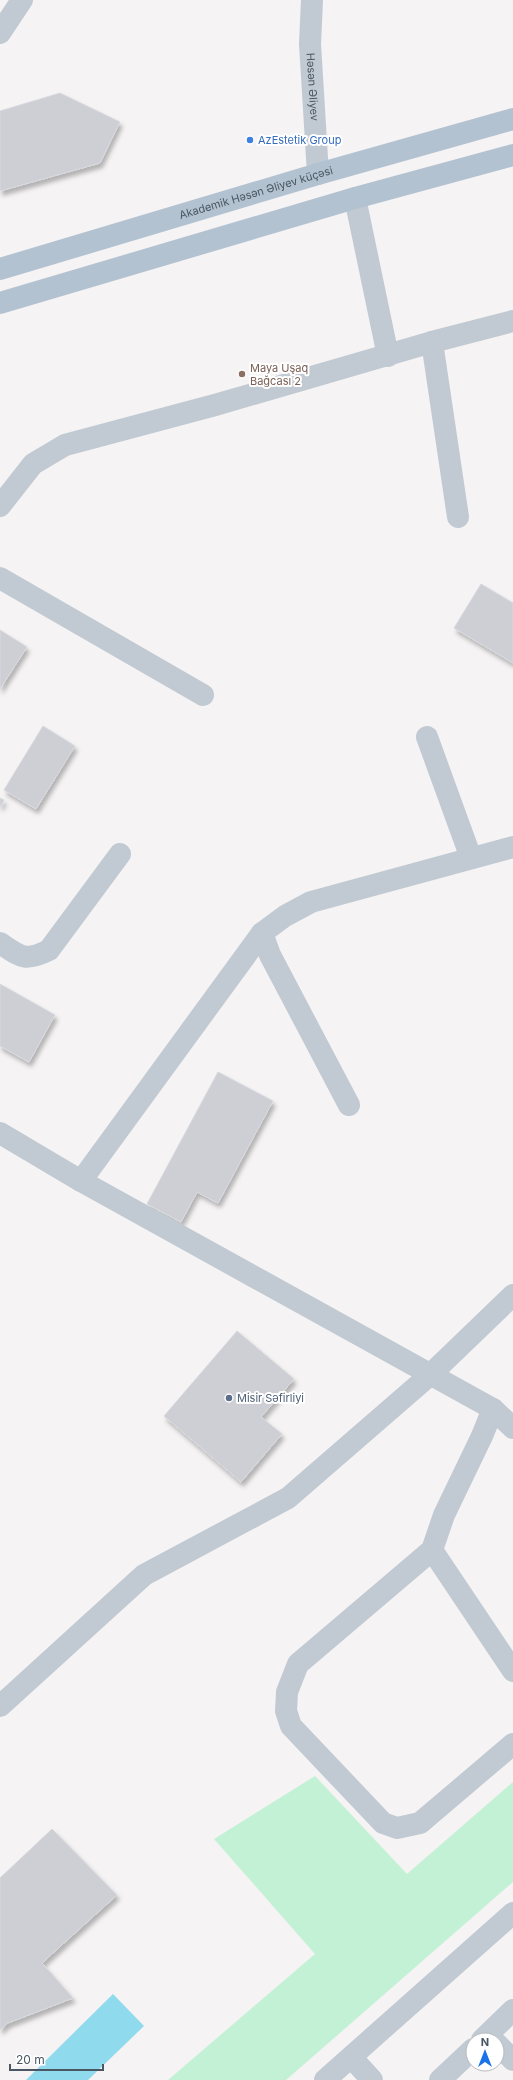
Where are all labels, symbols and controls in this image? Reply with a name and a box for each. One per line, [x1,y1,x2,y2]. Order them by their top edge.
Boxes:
street label: Həsən Əliyev [304,52,322,121]
place label: AzEstetik Group [258,133,342,147]
marker: AzEstetik Group [245,135,255,145]
street label: Akademik Həsən Əliyev küçəsi [177,163,334,222]
place label: Maya Uşaq Bağcası 2 [250,361,308,388]
marker: Maya Uşaq Bağcası 2 [237,369,247,379]
place label: Misir Səfirliyi [237,1391,304,1405]
marker: Misir Səfirliyi [224,1393,234,1403]
north arrow [465,2032,505,2072]
text: N [481,2035,489,2049]
scale bar [10,2046,103,2072]
text: 20 m [16,2052,45,2067]

